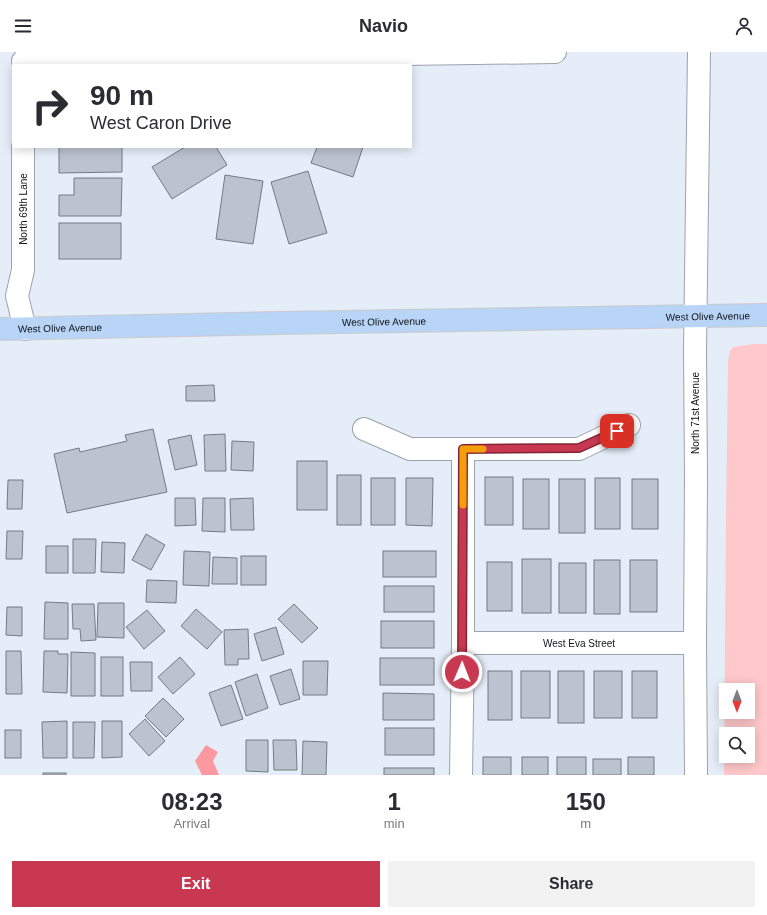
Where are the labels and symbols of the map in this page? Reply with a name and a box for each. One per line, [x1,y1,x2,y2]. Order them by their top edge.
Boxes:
street label: North 69th Lane [18,173,29,245]
street label: West Olive Avenue [666,310,750,322]
street label: West Olive Avenue [342,315,427,327]
street label: West Olive Avenue [18,321,103,334]
street label: North 71st Avenue [690,372,701,454]
pin [600,414,634,448]
street label: West Eva Street [543,638,615,649]
position arrow [441,651,483,693]
north arrow [719,683,755,719]

